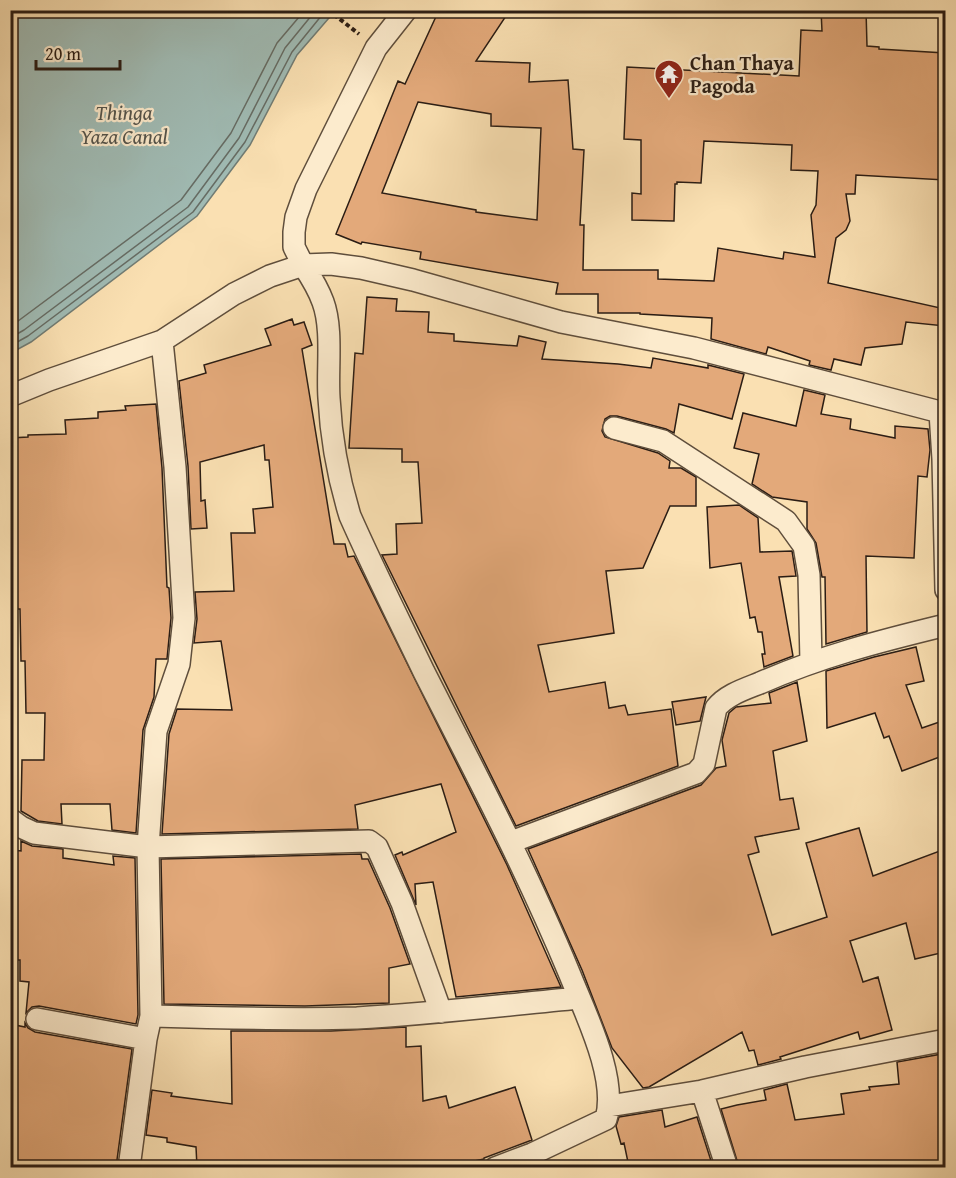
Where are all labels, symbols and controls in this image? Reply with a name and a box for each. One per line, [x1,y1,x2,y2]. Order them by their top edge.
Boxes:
scale bar [36,33,120,71]
text: 20 m [45,40,81,67]
place label: Chan Thaya Pagoda [690,48,794,100]
temple icon: Chan Thaya Pagoda [653,58,685,100]
water label: Thinga Yaza Canal [80,97,168,152]

